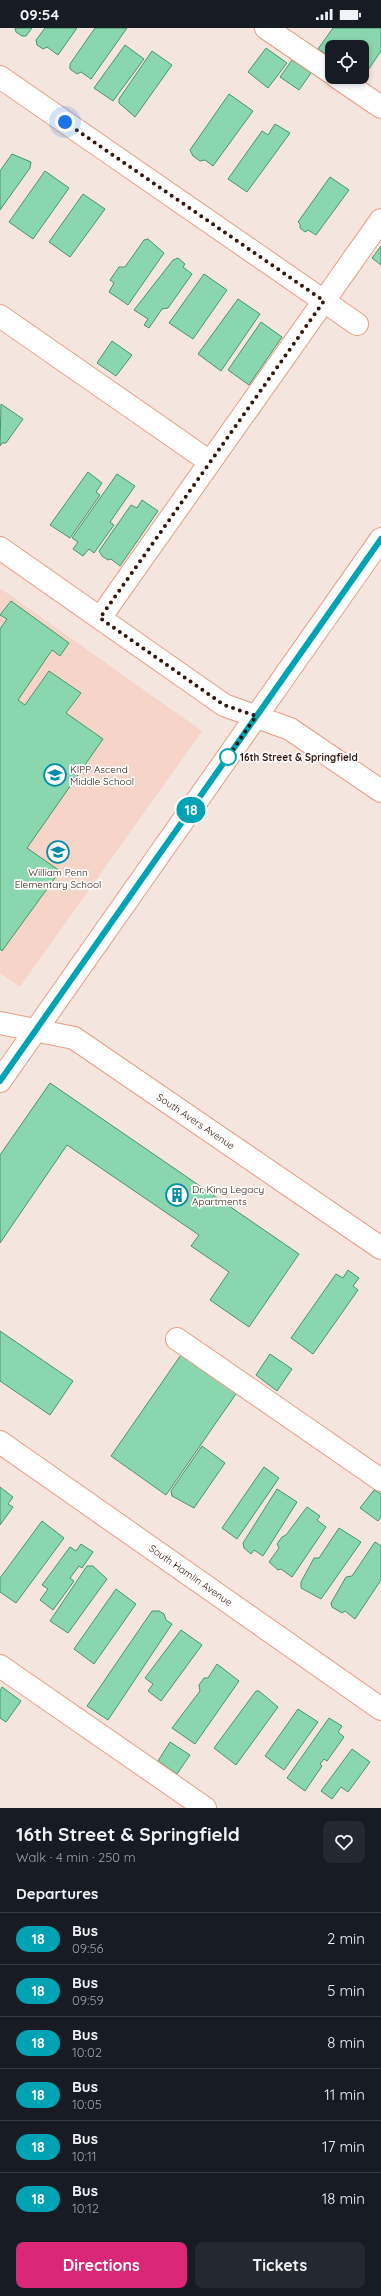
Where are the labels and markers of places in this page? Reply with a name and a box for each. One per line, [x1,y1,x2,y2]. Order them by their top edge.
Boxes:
marker: 16th Street & Springfield [219,748,237,766]
place label: 16th Street & Springfield [240,751,358,764]
school or university icon: KIPP Ascend Middle School [42,762,68,788]
place label: KIPP Ascend Middle School [70,763,134,788]
school or university icon: William Penn Elementary School [45,839,71,865]
place label: William Penn Elementary School [15,866,101,891]
building icon: Dr. King Legacy Apartments [164,1182,190,1208]
place label: Dr. King Legacy Apartments [192,1183,264,1208]

